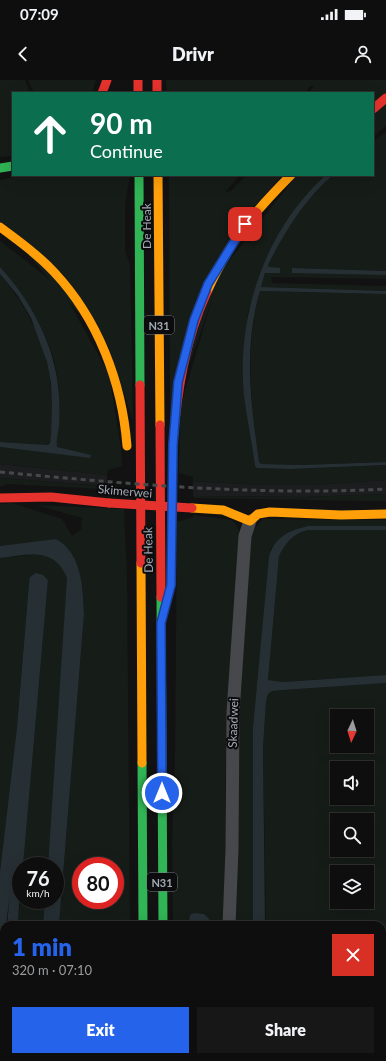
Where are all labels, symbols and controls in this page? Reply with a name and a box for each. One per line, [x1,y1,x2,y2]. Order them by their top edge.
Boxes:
text: 07:09 [20,5,59,23]
icon: back [12,43,34,65]
text: Drivr [172,43,214,65]
icon: person [352,43,374,65]
text: 90 m [90,106,153,140]
icon: ahead [24,108,76,160]
text: Continue [90,140,163,162]
street label: De Heak [139,202,154,249]
pin [228,207,262,241]
icon: arrive [234,213,256,235]
road number: N31 [144,316,174,334]
street label: Skimerwei [97,481,153,501]
street label: De Heak [140,526,156,573]
street label: Skaadwei [225,698,241,748]
north arrow [330,709,374,753]
map controls [330,709,374,909]
button: sound [330,761,374,805]
position arrow [141,772,183,814]
button: search [330,813,374,857]
speed limit sign: 80 [72,857,124,909]
button: layers [330,865,374,909]
text: 76 [26,866,50,890]
road number: N31 [147,873,177,891]
text: km/h [26,887,50,899]
text: 1 min [12,932,72,961]
button: close [332,934,374,976]
text: 320 m · 07:10 [12,962,92,978]
button: Exit [12,1007,189,1053]
button: Share [197,1007,374,1053]

